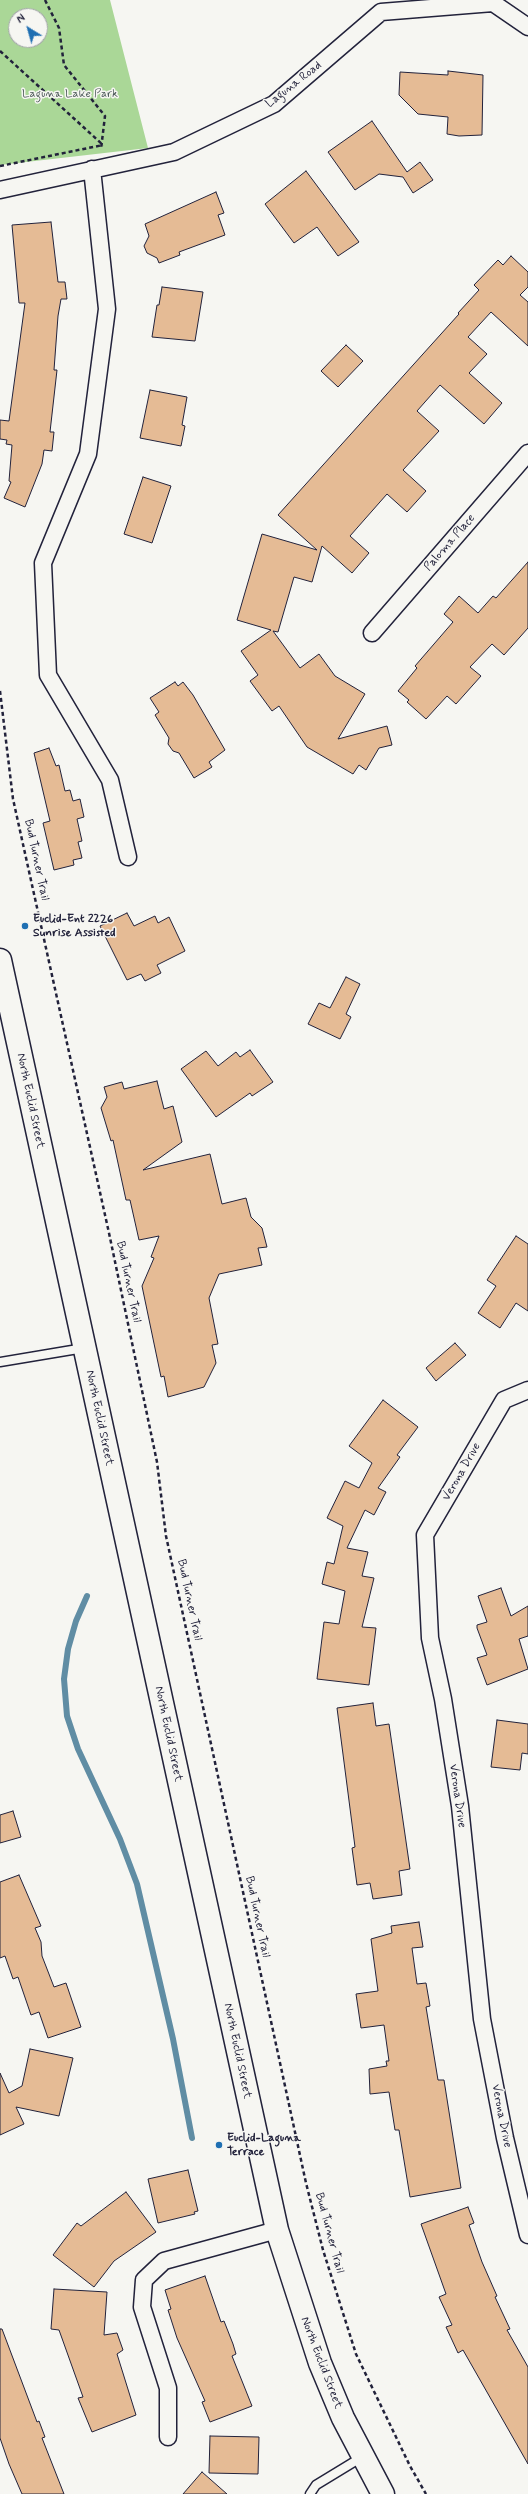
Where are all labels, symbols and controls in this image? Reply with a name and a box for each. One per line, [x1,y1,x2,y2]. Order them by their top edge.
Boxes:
north arrow [8,8,48,48]
text: N [14,11,29,27]
street label: Laguna Road [263,59,325,111]
park label: Laguna Lake Park [22,87,118,101]
street label: Paloma Place [421,512,479,574]
street label: Bud Turner Trail [20,818,52,902]
place label: Euclid-Ent 2226 Sunrise Assisted [33,912,116,940]
marker: Euclid-Ent 2226 Sunrise Assisted [20,921,30,931]
street label: North Euclid Street [13,1052,47,1150]
street label: Bud Turner Trail [112,1240,144,1324]
street label: North Euclid Street [82,1369,116,1467]
street label: Verona Drive [440,1441,484,1503]
street label: Bud Turner Trail [173,1558,205,1642]
street label: North Euclid Street [151,1685,185,1783]
street label: Verona Drive [445,1763,469,1829]
street label: Bud Turner Trail [241,1875,273,1959]
street label: North Euclid Street [220,2002,254,2100]
street label: Verona Drive [488,2083,514,2149]
place label: Euclid-Laguna Terrace [227,2131,301,2159]
marker: Euclid-Laguna Terrace [214,2140,224,2150]
street label: Bud Turner Trail [311,2191,347,2275]
street label: North Euclid Street [297,2315,345,2411]

